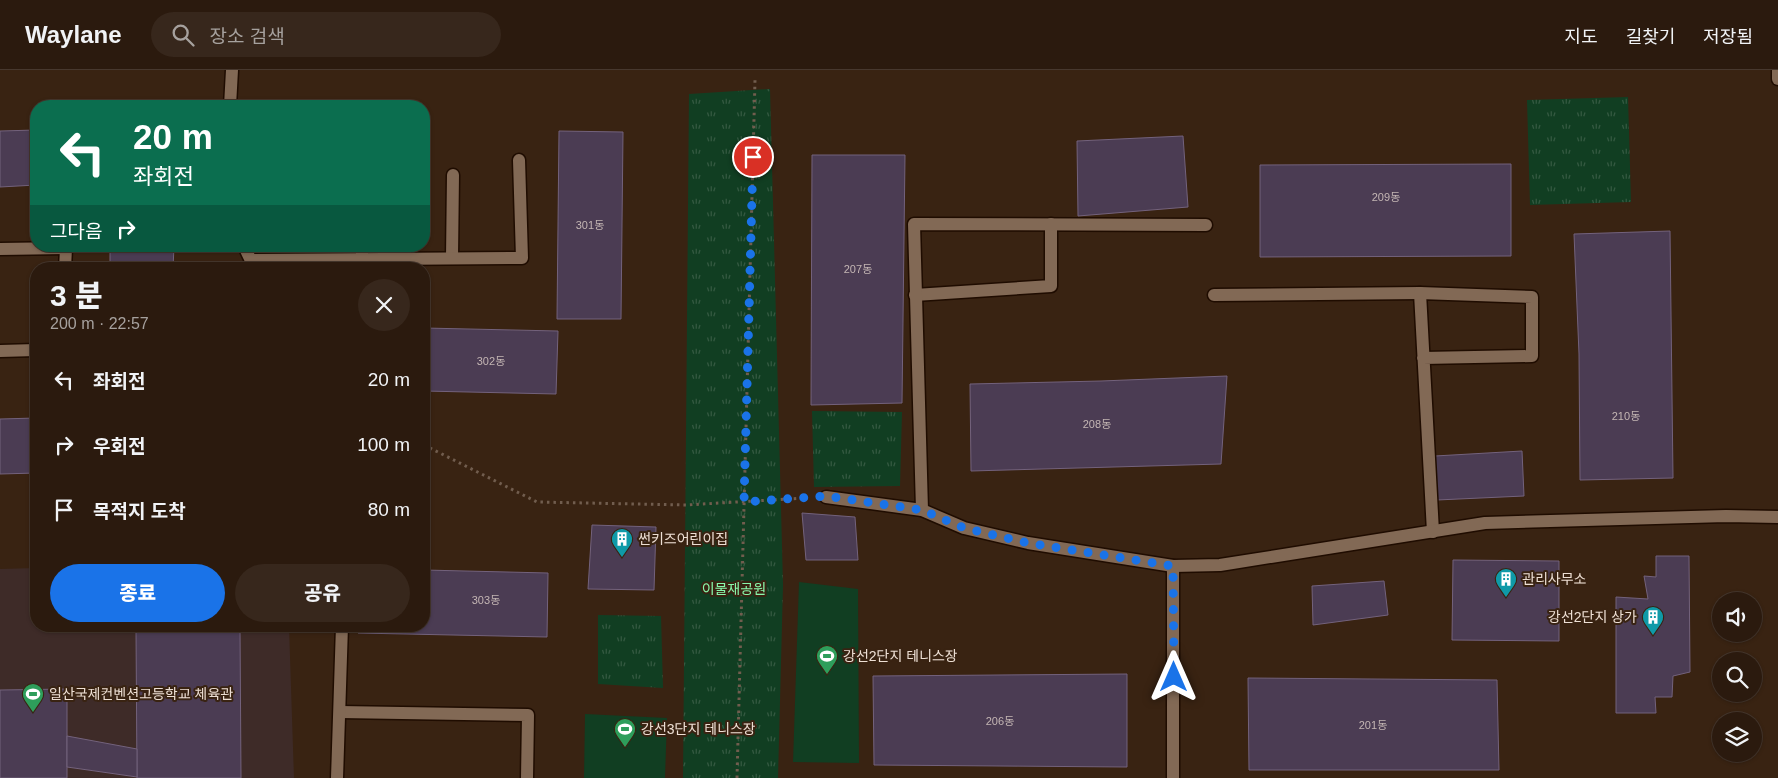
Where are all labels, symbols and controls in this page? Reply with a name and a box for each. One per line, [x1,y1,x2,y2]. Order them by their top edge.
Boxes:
search box [151,12,501,57]
text: Waylane [25,21,121,48]
icon: search [169,21,197,49]
text: 장소 검색 [209,26,285,47]
text: 지도 [1565,27,1598,47]
text: 길찾기 [1626,27,1675,47]
text: 저장됨 [1703,27,1753,47]
text: 20 m [133,117,213,156]
icon: left [50,120,115,185]
pin [732,136,774,178]
icon: arrive [739,143,767,171]
text: 좌회전 [133,164,194,189]
house number: 209동 [1372,191,1400,203]
icon: right [112,215,140,243]
house number: 301동 [576,219,604,231]
text: 그다음 [50,221,102,242]
house number: 207동 [844,263,872,275]
text: 3 분 [50,279,103,312]
button: close [358,279,410,331]
text: 200 m · 22:57 [50,315,149,332]
house number: 302동 [477,355,505,367]
icon: left [50,366,78,394]
text: 20 m [368,369,410,390]
text: 좌회전 [93,371,145,392]
house number: 210동 [1612,410,1640,422]
house number: 208동 [1083,418,1111,430]
icon: right [50,431,78,459]
text: 100 m [357,434,410,455]
text: 우회전 [93,436,145,457]
icon: arrive [50,496,78,524]
text: 80 m [368,499,410,520]
text: 목적지 도착 [93,501,186,522]
building icon: 썬키즈어린이집 [610,527,634,558]
place label: 썬키즈어린이집 [638,531,728,547]
button: 종료 [50,564,225,622]
button: 공유 [235,564,410,622]
building icon: 관리사무소 [1494,567,1518,598]
place label: 관리사무소 [1522,571,1587,587]
park label: 이물재공원 [702,581,766,597]
map controls [1712,592,1762,762]
button: sound [1712,592,1762,642]
house number: 303동 [472,594,500,606]
building icon: 강선2단지 상가 [1641,605,1665,636]
place label: 강선2단지 상가 [1548,609,1637,625]
sports icon: 강선2단지 테니스장 [815,644,839,675]
place label: 강선2단지 테니스장 [843,648,958,664]
position arrow [1147,650,1199,702]
button: search [1712,652,1762,702]
sports icon: 일산국제컨벤션고등학교 체육관 [21,682,45,713]
place label: 일산국제컨벤션고등학교 체육관 [49,686,233,702]
button: layers [1712,712,1762,762]
house number: 206동 [986,715,1014,727]
sports icon: 강선3단지 테니스장 [613,717,637,748]
house number: 201동 [1359,719,1387,731]
place label: 강선3단지 테니스장 [641,721,756,737]

